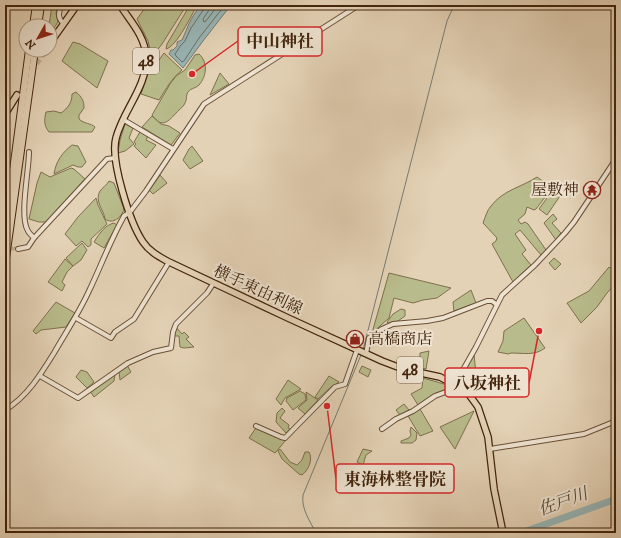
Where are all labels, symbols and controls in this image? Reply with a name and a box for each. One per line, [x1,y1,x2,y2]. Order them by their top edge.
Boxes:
north arrow [18,18,58,58]
callout: 中山神社 [238,27,322,56]
text: 中山神社 [246,31,314,53]
text: N [23,36,39,52]
road number: 48 [133,48,159,74]
place label: 屋敷神 [531,180,579,200]
temple icon: 屋敷神 [582,180,602,200]
street label: 横手東由利線 [210,261,306,319]
shop icon: 高橋商店 [345,329,365,349]
place label: 高橋商店 [368,329,432,349]
road number: 48 [397,357,423,383]
callout: 八坂神社 [445,368,529,397]
text: 八坂神社 [453,373,521,395]
callout: 東海林整骨院 [336,464,454,493]
text: 東海林整骨院 [344,469,446,491]
water label: 佐戸川 [535,482,593,521]

